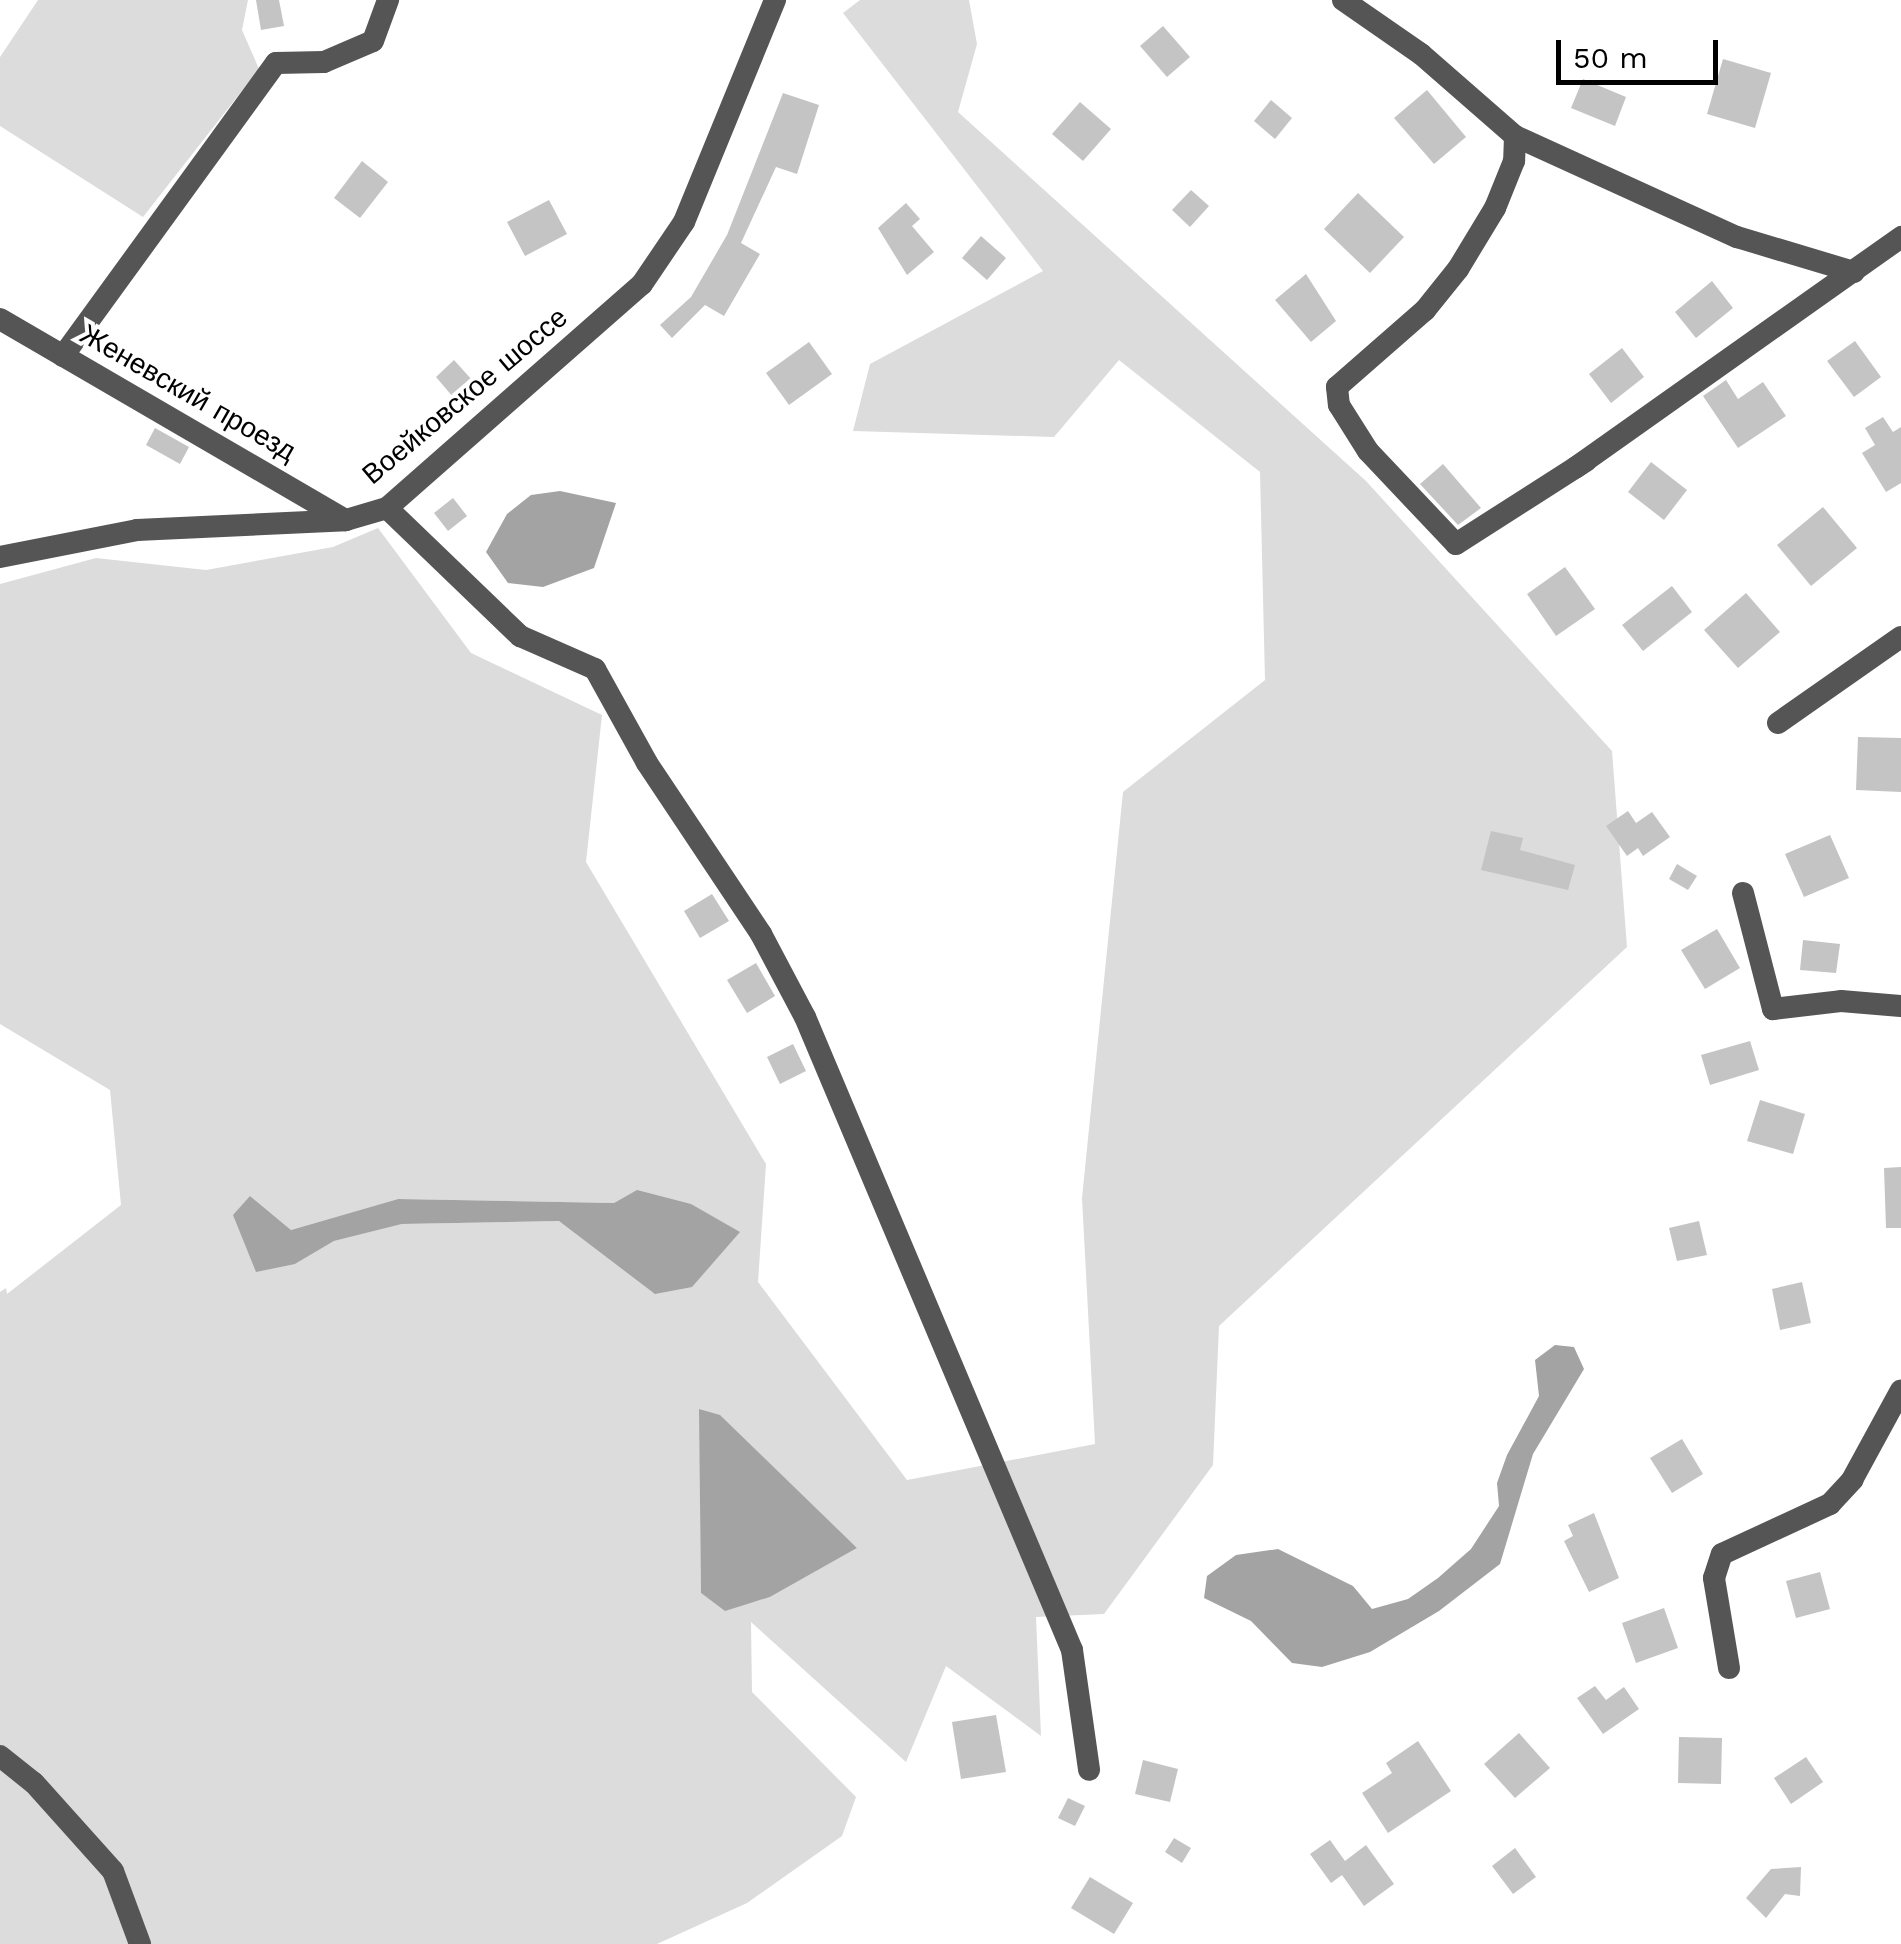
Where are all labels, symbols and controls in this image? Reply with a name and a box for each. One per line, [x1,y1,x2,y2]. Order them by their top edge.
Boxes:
scale bar [1561,20,1724,82]
text: 50 m [1573,40,1648,75]
street label: Воейковское шоссе [356,301,574,491]
street label: Женевский проезд [74,318,302,468]

